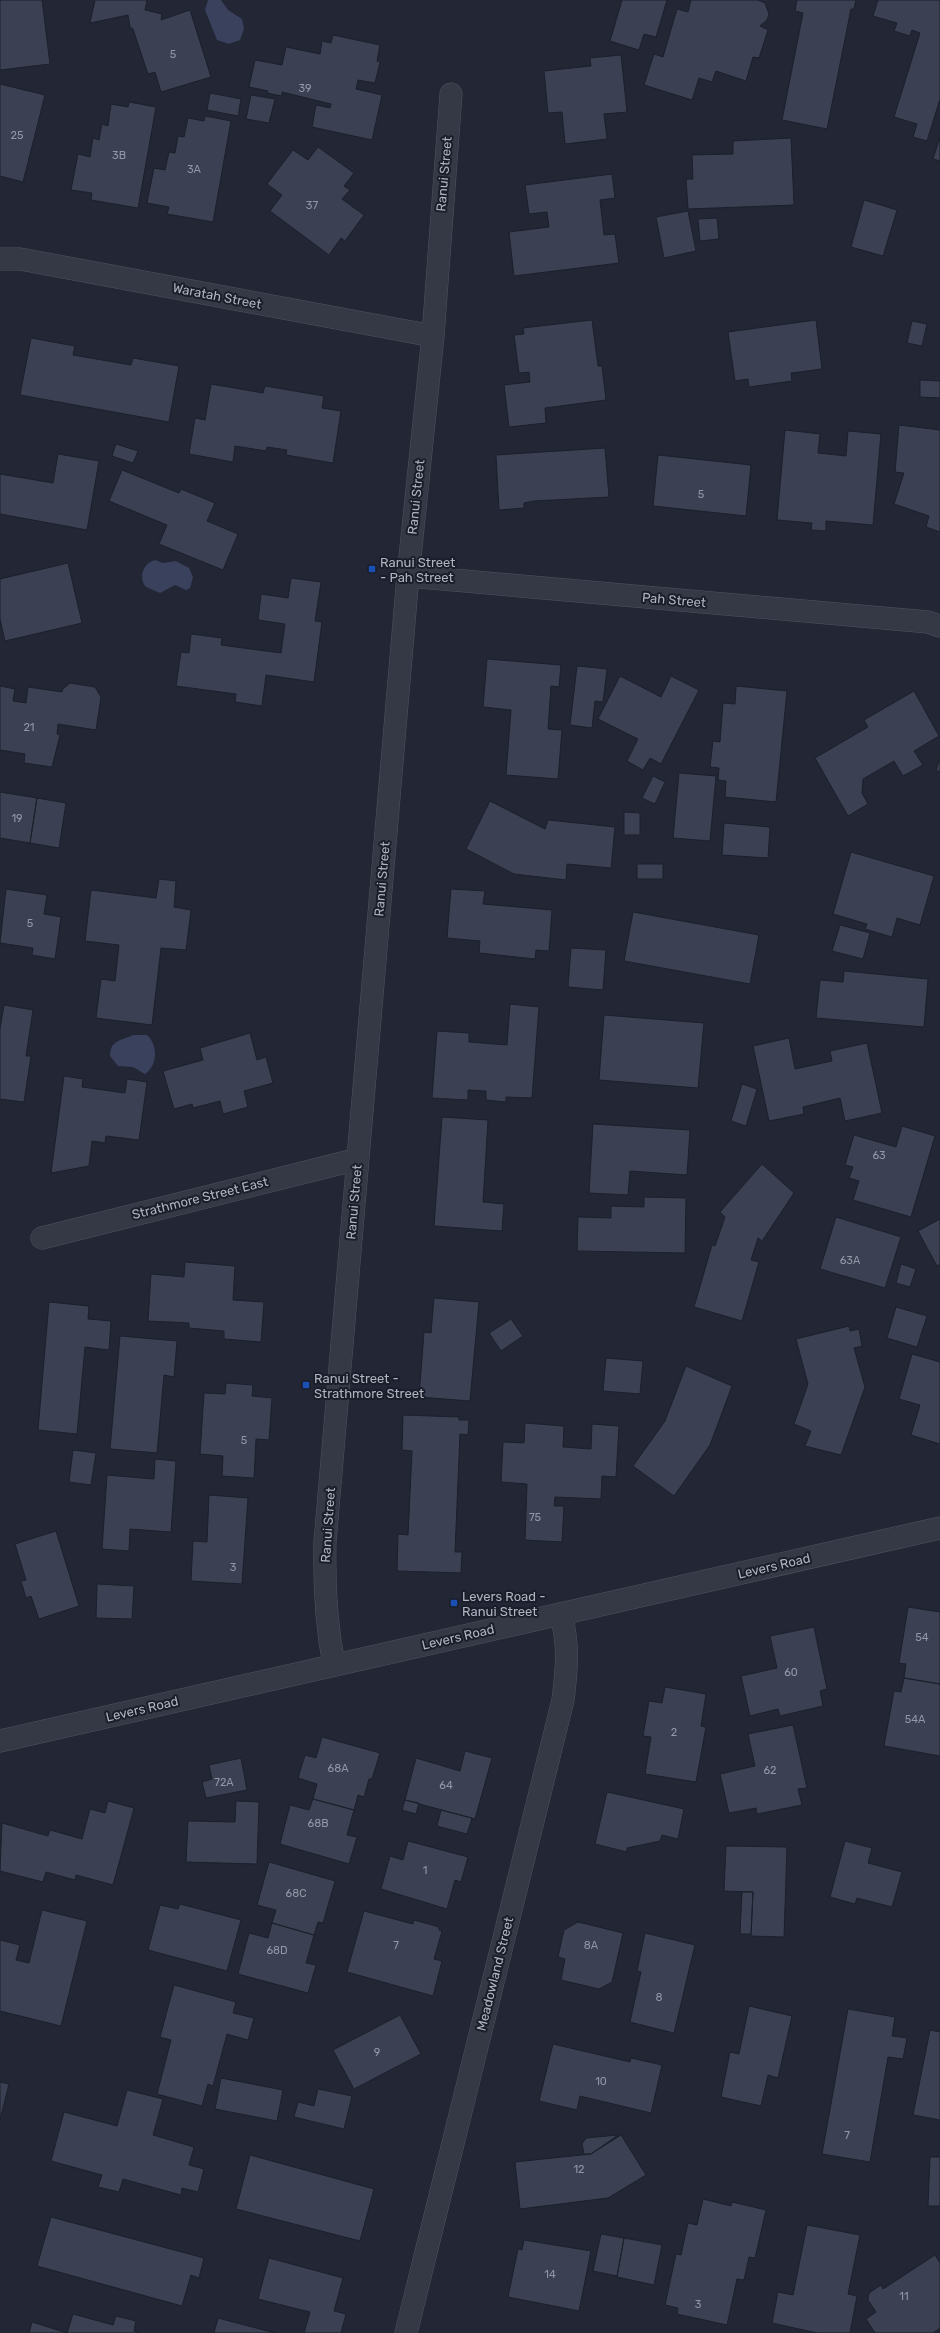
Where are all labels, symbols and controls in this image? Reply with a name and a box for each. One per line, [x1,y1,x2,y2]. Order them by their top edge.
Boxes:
house number: 5 [170,48,177,61]
house number: 39 [298,82,312,95]
house number: 25 [11,129,24,142]
street label: Ranui Street [433,136,455,212]
house number: 3B [112,149,126,162]
house number: 3A [187,163,202,176]
house number: 37 [306,199,318,212]
street label: Waratah Street [171,280,263,312]
street label: Ranui Street [405,459,427,535]
house number: 5 [698,488,705,501]
place label: Ranui Street - Pah Street [380,555,455,585]
marker: Ranui Street - Pah Street [367,564,377,574]
street label: Pah Street [641,590,707,610]
house number: 21 [23,721,35,734]
house number: 19 [11,812,23,825]
street label: Ranui Street [371,841,393,917]
house number: 5 [27,917,34,930]
house number: 63 [872,1149,886,1162]
street label: Ranui Street [343,1164,365,1240]
street label: Strathmore Street East [130,1174,270,1222]
house number: 63A [840,1254,861,1267]
place label: Ranui Street - Strathmore Street [314,1371,424,1401]
marker: Ranui Street - Strathmore Street [301,1380,311,1390]
house number: 5 [241,1434,248,1447]
street label: Ranui Street [318,1487,338,1563]
house number: 75 [529,1511,542,1524]
street label: Levers Road [736,1550,812,1582]
house number: 3 [230,1561,237,1574]
place label: Levers Road - Ranui Street [462,1589,546,1619]
marker: Levers Road - Ranui Street [449,1598,459,1608]
street label: Levers Road [420,1621,496,1653]
house number: 54 [915,1631,929,1644]
house number: 60 [784,1666,798,1679]
street label: Levers Road [104,1693,180,1725]
house number: 54A [905,1713,926,1726]
house number: 2 [671,1726,677,1739]
house number: 68A [328,1762,349,1775]
house number: 62 [763,1764,777,1777]
house number: 72A [214,1776,234,1789]
house number: 64 [439,1779,453,1792]
house number: 68B [308,1817,328,1830]
house number: 1 [423,1864,427,1877]
house number: 68C [286,1887,306,1900]
street label: Meadowland Street [474,1915,516,2033]
house number: 7 [393,1939,399,1952]
house number: 8A [584,1939,599,1952]
house number: 68D [266,1944,288,1957]
house number: 8 [656,1991,663,2004]
house number: 9 [374,2046,380,2059]
house number: 10 [595,2075,607,2088]
house number: 7 [844,2129,850,2142]
house number: 12 [573,2163,585,2176]
house number: 14 [544,2268,556,2281]
house number: 11 [899,2290,909,2303]
house number: 3 [695,2298,702,2311]

